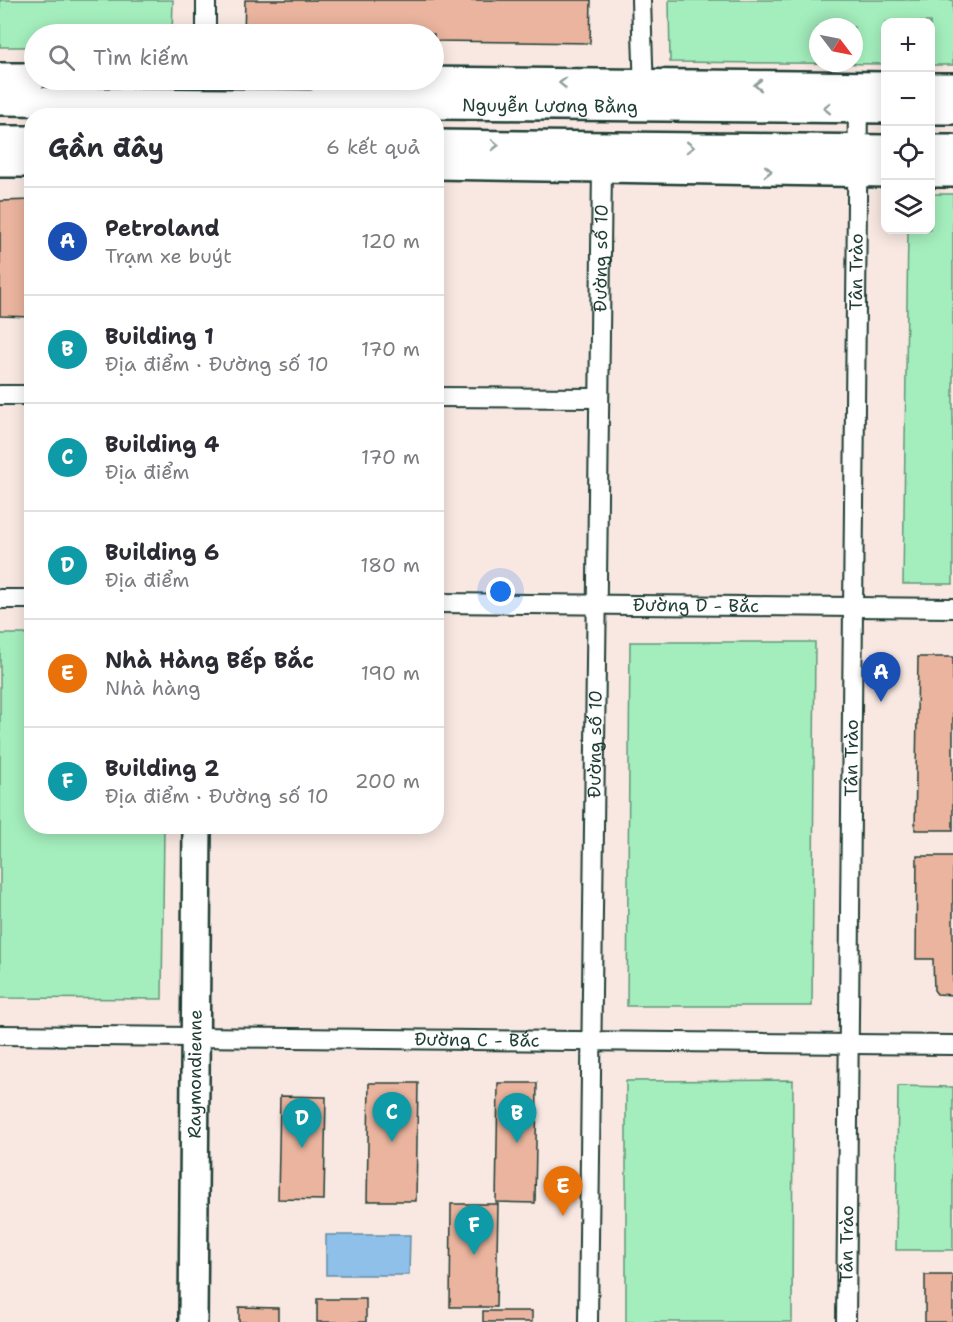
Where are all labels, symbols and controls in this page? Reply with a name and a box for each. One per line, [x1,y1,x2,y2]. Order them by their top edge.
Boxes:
north arrow [809,18,863,72]
map controls [881,18,935,234]
button: + [881,18,935,72]
search box [24,24,444,90]
icon: search [45,41,78,74]
text: Tìm kiếm [93,43,189,72]
button: − [881,72,935,126]
one-way arrow [558,77,567,89]
one-way arrow [753,79,762,91]
street label: Nguyễn Lương Bằng [462,93,638,119]
one-way arrow [823,102,832,114]
button: locate [881,126,935,180]
text: Gần đây [48,130,164,165]
text: 6 kết quả [326,134,420,160]
one-way arrow [490,139,499,151]
one-way arrow [685,141,694,153]
one-way arrow [763,165,772,177]
button: layers [881,180,935,234]
street label: Đường số 10 [588,204,614,312]
text: Petroland [105,214,220,243]
text: A [60,228,75,254]
text: 120 m [361,228,420,254]
street label: Tân Trào [844,233,869,311]
text: Trạm xe buýt [105,243,232,269]
text: Building 1 [105,322,214,351]
text: B [61,336,74,362]
text: 170 m [361,336,420,362]
text: Địa điểm · Đường số 10 [105,351,329,377]
text: Building 4 [105,430,219,459]
text: C [61,444,74,470]
text: 170 m [361,444,420,470]
text: Địa điểm [105,459,190,485]
text: Building 6 [105,538,219,567]
text: D [60,552,75,578]
text: 180 m [360,552,420,578]
text: Địa điểm [105,567,190,593]
your location [486,577,515,606]
street label: Đường D - Bắc [633,593,759,618]
text: Nhà Hàng Bếp Bắc [105,646,314,675]
pin: A [862,652,900,702]
text: E [61,660,74,686]
text: 190 m [361,660,420,686]
text: Nhà hàng [105,675,201,701]
street label: Đường số 10 [582,690,608,798]
street label: Tân Trào [839,719,864,797]
text: Building 2 [105,754,219,783]
text: F [62,768,73,794]
text: 200 m [355,768,420,794]
text: Địa điểm · Đường số 10 [105,783,329,809]
street label: Raymondienne [182,1009,208,1139]
street label: Đường C - Bắc [414,1027,540,1053]
pin: C [372,1092,412,1142]
pin: B [498,1094,536,1143]
pin: D [282,1098,322,1148]
pin: E [544,1166,582,1216]
street label: Tân Trào [834,1205,859,1283]
pin: F [454,1206,494,1255]

